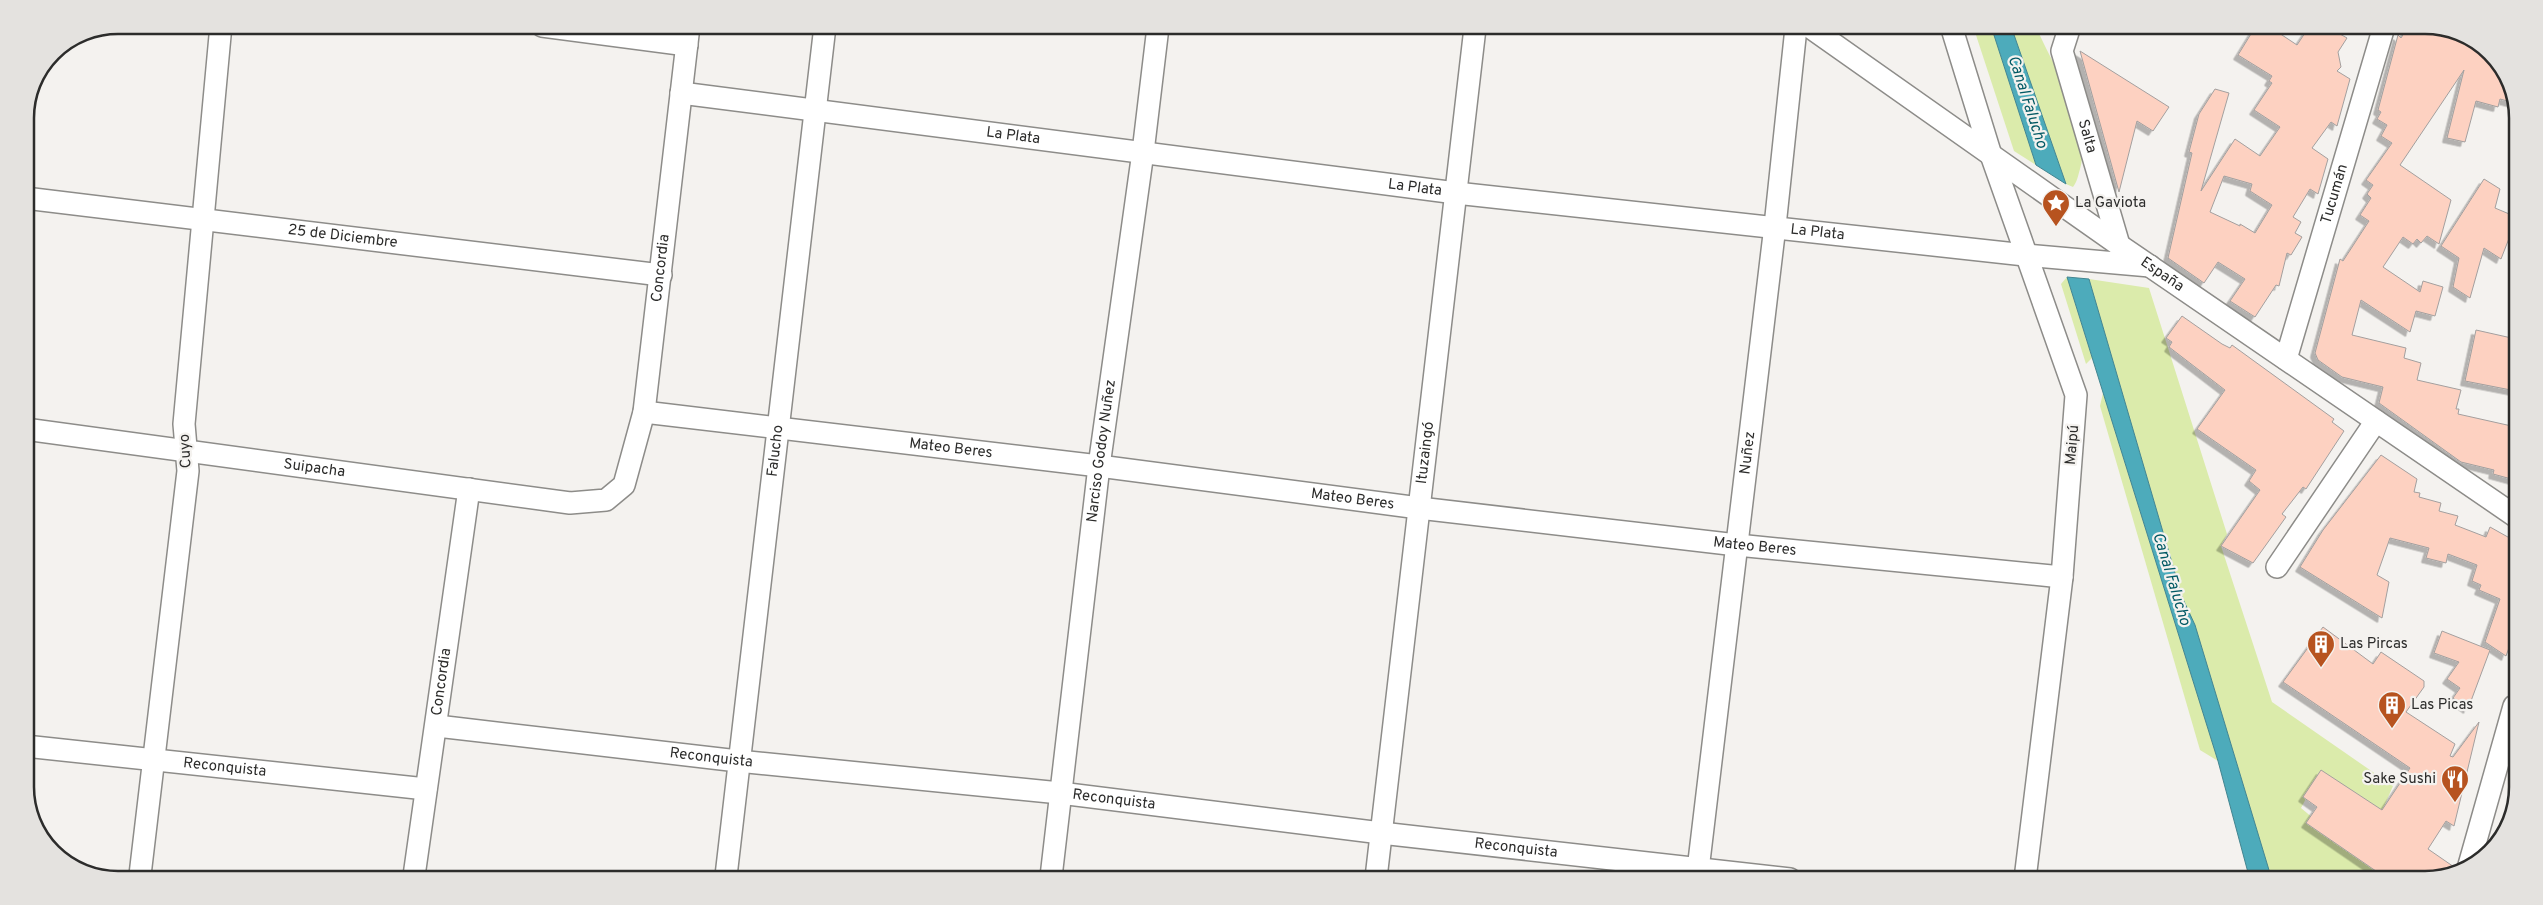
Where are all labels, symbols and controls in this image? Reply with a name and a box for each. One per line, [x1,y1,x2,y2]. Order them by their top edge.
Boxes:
water label: Canal Falucho [2003,53,2052,151]
street label: Salta [2073,117,2101,155]
street label: La Plata [985,123,1041,149]
street label: Tucumán [2317,162,2352,226]
street label: La Plata [1387,175,1443,201]
place icon: La Gaviota [2041,188,2071,227]
place label: La Gaviota [2075,194,2146,213]
street label: 25 de Diciembre [287,220,399,253]
street label: La Plata [1789,220,1845,245]
street label: Concordia [647,233,674,303]
street label: España [2137,253,2188,296]
street label: Narciso Godoy Nuñez [1083,378,1121,524]
street label: Ituzaingó [1412,421,1439,485]
street label: Falucho [763,424,788,478]
street label: Maipú [2062,424,2084,466]
street label: Nuñez [1736,430,1760,476]
street label: Cuyo [176,433,196,469]
street label: Mateo Beres [908,434,994,463]
street label: Suipacha [282,455,346,482]
street label: Mateo Beres [1310,484,1395,514]
water label: Canal Falucho [2147,530,2195,628]
street label: Mateo Beres [1712,533,1797,560]
building icon: Las Pircas [2306,629,2336,668]
place label: Las Pircas [2340,635,2408,654]
street label: Concordia [427,647,456,717]
building icon: Las Picas [2377,690,2407,729]
place label: Las Picas [2411,696,2473,715]
street label: Reconquista [669,744,754,772]
street label: Reconquista [182,754,267,781]
restaurant icon: Sake Sushi [2440,764,2470,803]
place label: Sake Sushi [2363,770,2436,789]
street label: Reconquista [1071,785,1157,814]
street label: Reconquista [1473,834,1559,862]

